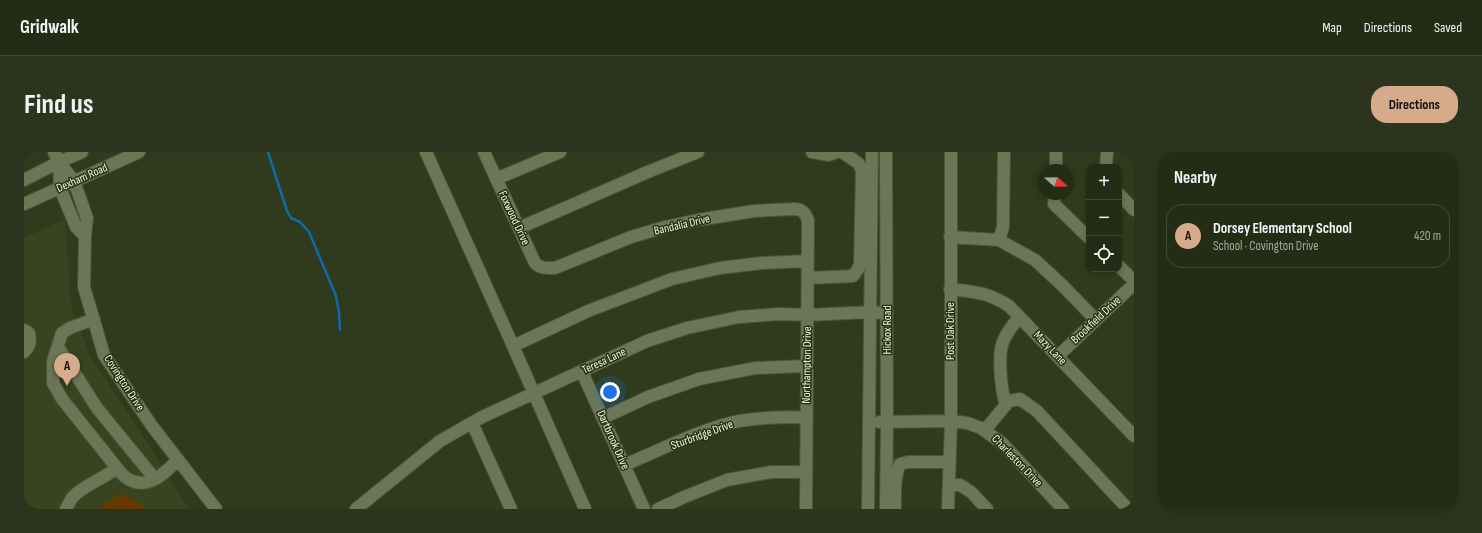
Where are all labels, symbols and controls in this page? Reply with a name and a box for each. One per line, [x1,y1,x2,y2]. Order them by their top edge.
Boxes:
text: Gridwalk [20,16,79,39]
text: Map [1322,19,1342,36]
text: Directions [1364,19,1412,36]
text: Saved [1434,19,1462,36]
button: Directions [1371,86,1458,123]
text: Find us [24,88,93,121]
street label: Dexham Road [54,160,110,196]
north arrow [1038,164,1074,200]
map controls [1086,164,1122,272]
button: + [1086,164,1122,200]
text: Nearby [1174,168,1217,188]
street label: Foxwood Drive [495,188,533,248]
button: − [1086,200,1122,236]
street label: Bandalia Drive [653,211,712,239]
text: Dorsey Elementary School [1213,219,1352,238]
text: A [1185,228,1191,244]
text: 420 m [1414,228,1441,244]
button: locate [1086,236,1122,272]
text: School · Covington Drive [1213,238,1318,254]
street label: Brookfield Drive [1068,293,1124,347]
street label: Post Oak Drive [943,302,958,360]
street label: Hickox Road [880,306,895,354]
street label: Northampton Drive [799,326,815,404]
street label: Mazy Lane [1030,328,1070,368]
street label: Teresa Lane [580,344,629,378]
street label: Covington Drive [100,352,148,414]
pin: A [54,353,80,386]
your location [600,382,620,402]
street label: Dartbrook Drive [593,408,633,472]
street label: Sturbridge Drive [669,417,735,453]
street label: Charleston Drive [988,432,1046,490]

